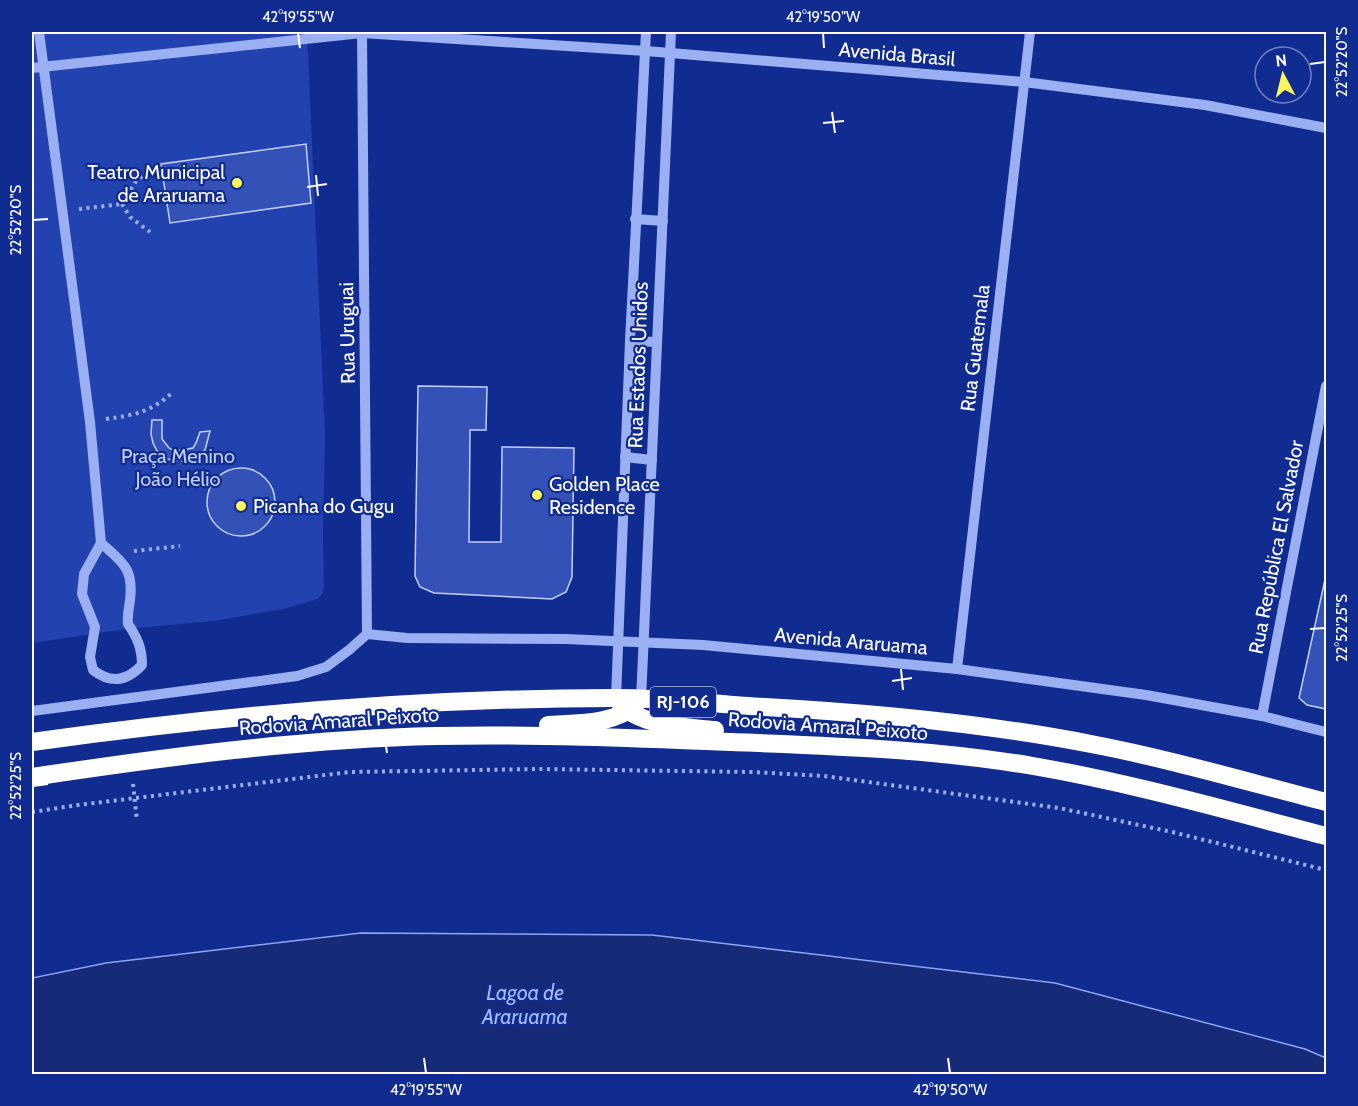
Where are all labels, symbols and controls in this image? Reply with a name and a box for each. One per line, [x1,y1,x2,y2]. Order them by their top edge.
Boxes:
text: 42°19'55"W [262,8,335,26]
text: 42°19'50"W [786,8,861,26]
text: 22°52'20"S [1333,26,1351,97]
street label: Avenida Brasil [838,37,957,71]
north arrow [1253,45,1313,105]
text: N [1274,50,1288,71]
place label: Teatro Municipal de Araruama [87,160,225,207]
marker: Teatro Municipal de Araruama [230,176,244,190]
text: 22°52'20"S [7,184,25,255]
street label: Rua Estados Unidos [623,281,653,449]
street label: Rua Uruguai [334,282,360,384]
street label: Rua Guatemala [955,283,995,413]
street label: Rua República El Salvador [1244,438,1309,656]
park label: Praça Menino João Hélio [121,444,235,491]
place label: Golden Place Residence [549,472,660,519]
marker: Golden Place Residence [530,488,544,502]
place label: Picanha do Gugu [253,494,394,518]
marker: Picanha do Gugu [234,499,248,513]
text: 22°52'25"S [1333,594,1351,662]
street label: Avenida Araruama [773,622,929,660]
road number: RJ-106 [650,687,716,717]
street label: Rodovia Amaral Peixoto [238,702,440,740]
street label: Rodovia Amaral Peixoto [727,707,929,745]
text: 22°52'25"S [7,752,25,820]
water label: Lagoa de Araruama [481,980,568,1029]
text: 42°19'55"W [390,1081,463,1099]
text: 42°19'50"W [913,1081,988,1099]

